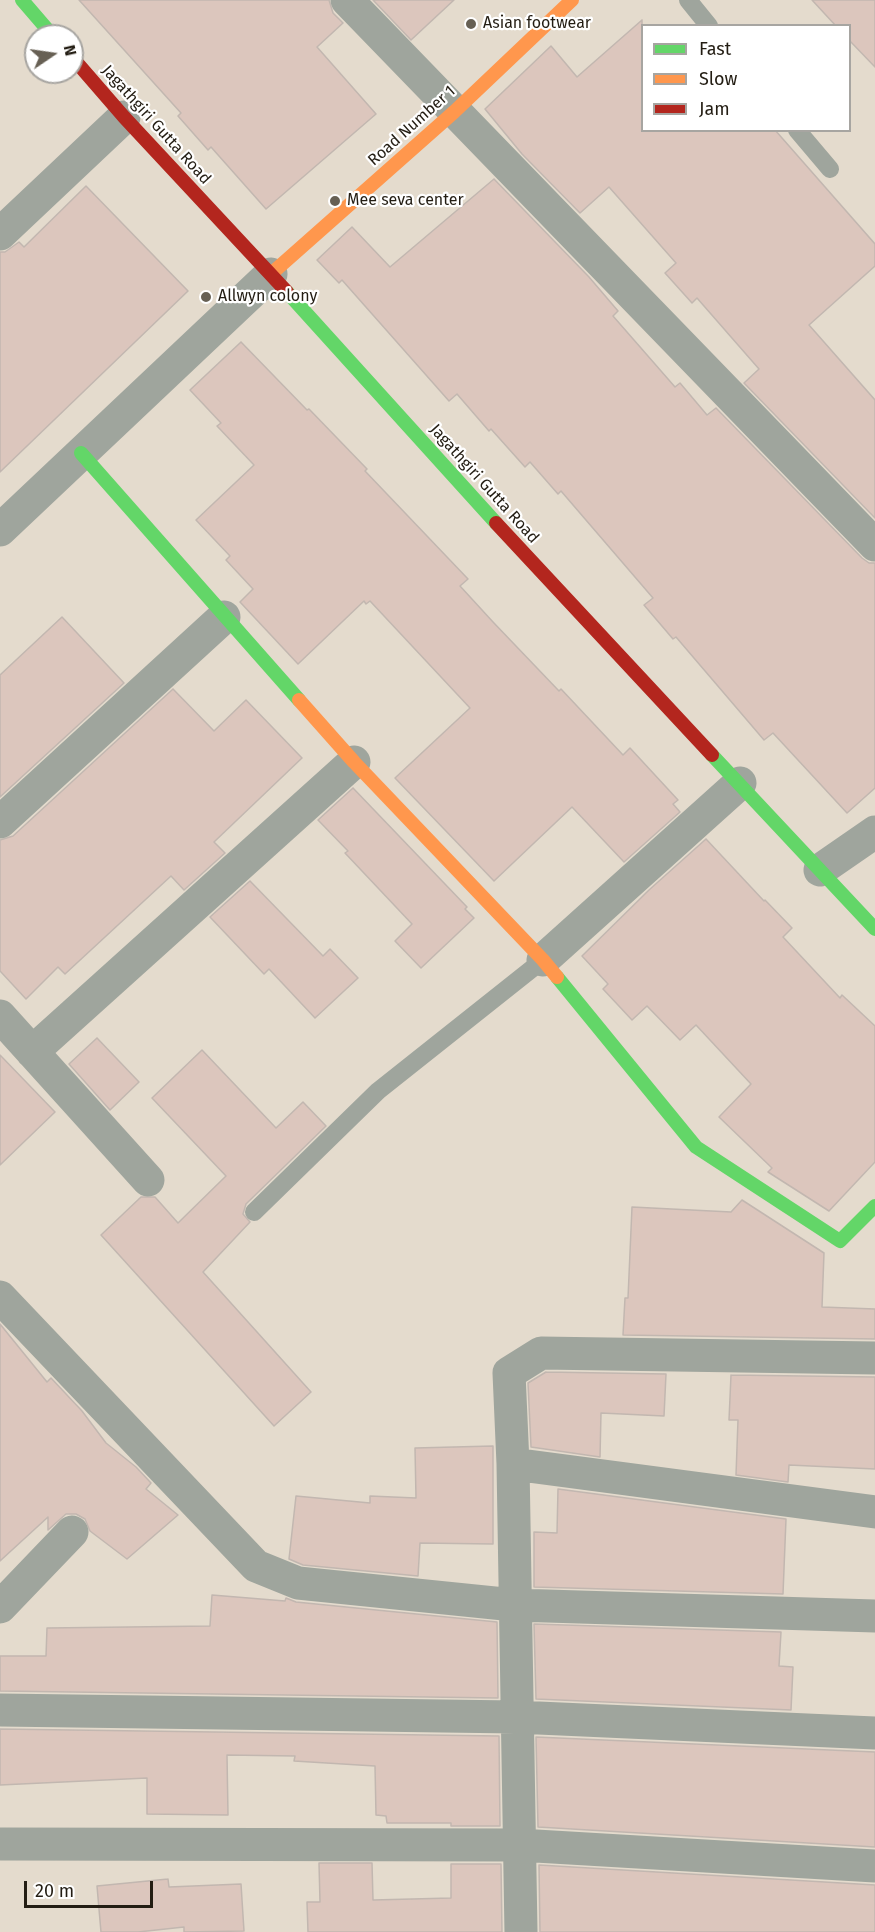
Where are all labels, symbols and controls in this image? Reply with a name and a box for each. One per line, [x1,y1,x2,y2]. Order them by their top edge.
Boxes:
place label: Asian footwear [483,14,591,34]
marker: Asian footwear [464,17,478,31]
north arrow [24,24,84,84]
legend [641,24,851,132]
text: Fast [699,38,731,60]
text: N [60,43,81,58]
street label: Jagathgiri Gutta Road [97,61,215,189]
text: Slow [699,68,737,90]
street label: Road Number 1 [364,82,460,170]
text: Jam [699,98,730,120]
place label: Mee seva center [347,191,464,211]
marker: Mee seva center [328,194,342,208]
place label: Allwyn colony [218,287,317,307]
marker: Allwyn colony [199,290,213,304]
street label: Jagathgiri Gutta Road [425,420,543,548]
scale bar [27,1869,156,1907]
text: 20 m [35,1880,74,1902]

